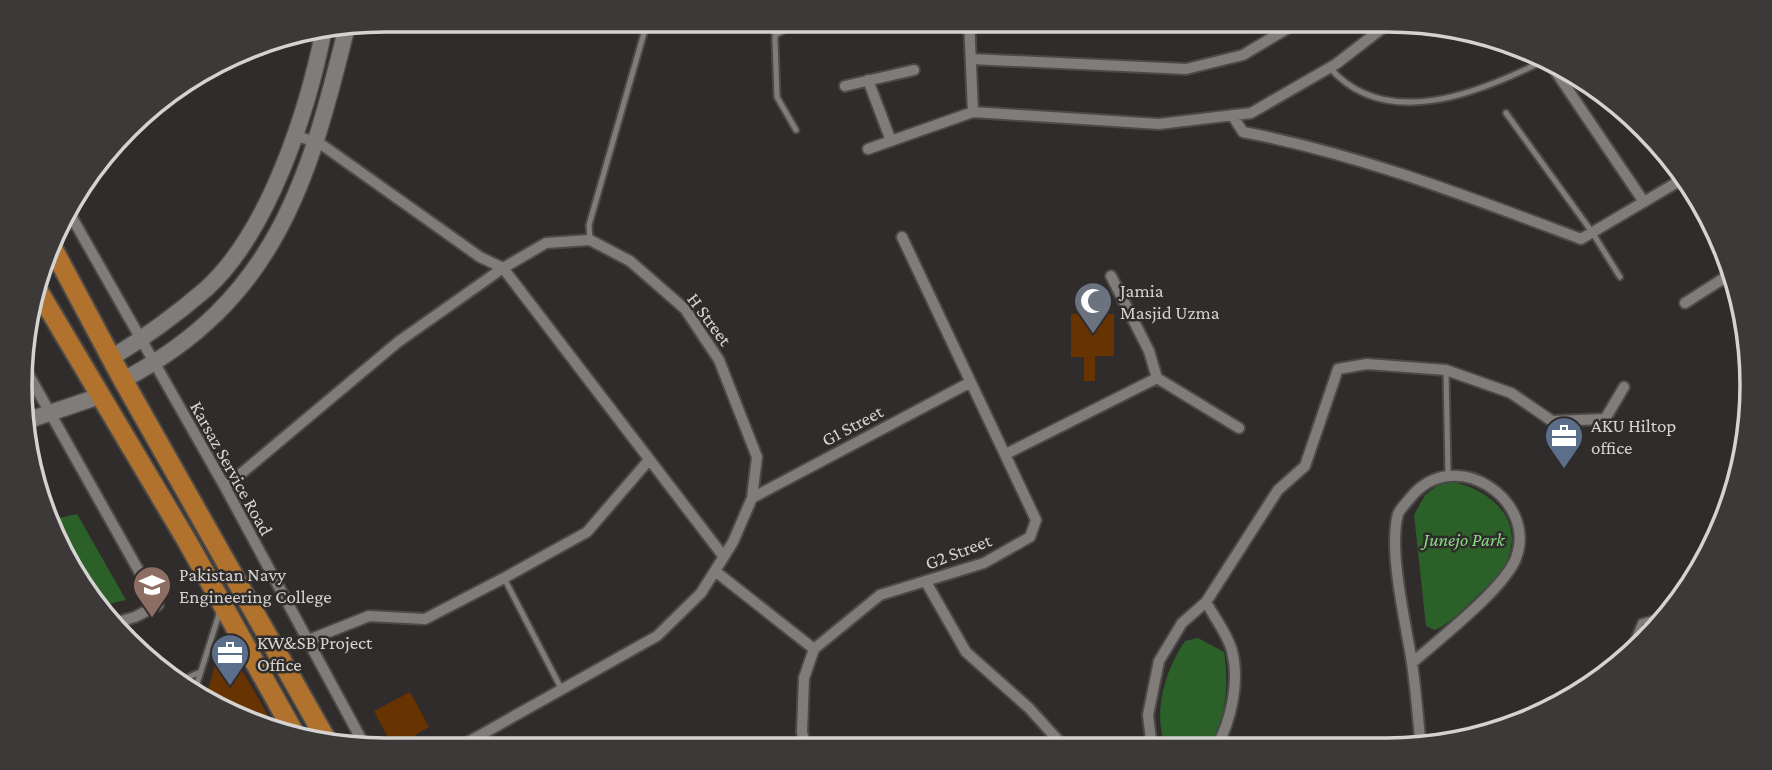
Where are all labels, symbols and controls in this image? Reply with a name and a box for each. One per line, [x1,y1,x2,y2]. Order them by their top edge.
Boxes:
mosque icon: Jamia Masjid Uzma [1072,280,1114,335]
place label: Jamia Masjid Uzma [1118,280,1220,324]
street label: H Street [683,289,737,350]
street label: Karsaz Service Road [186,398,277,539]
street label: G1 Street [818,400,887,450]
office icon: AKU Hiltop office [1543,415,1585,470]
place label: AKU Hiltop office [1591,415,1676,458]
street label: G2 Street [922,529,995,574]
park label: Junejo Park [1420,529,1505,551]
school or university icon: Pakistan Navy Engineering College [131,564,173,619]
place label: Pakistan Navy Engineering College [179,564,332,607]
office icon: KW&SB Project Office [209,632,251,687]
place label: KW&SB Project Office [257,632,373,675]

